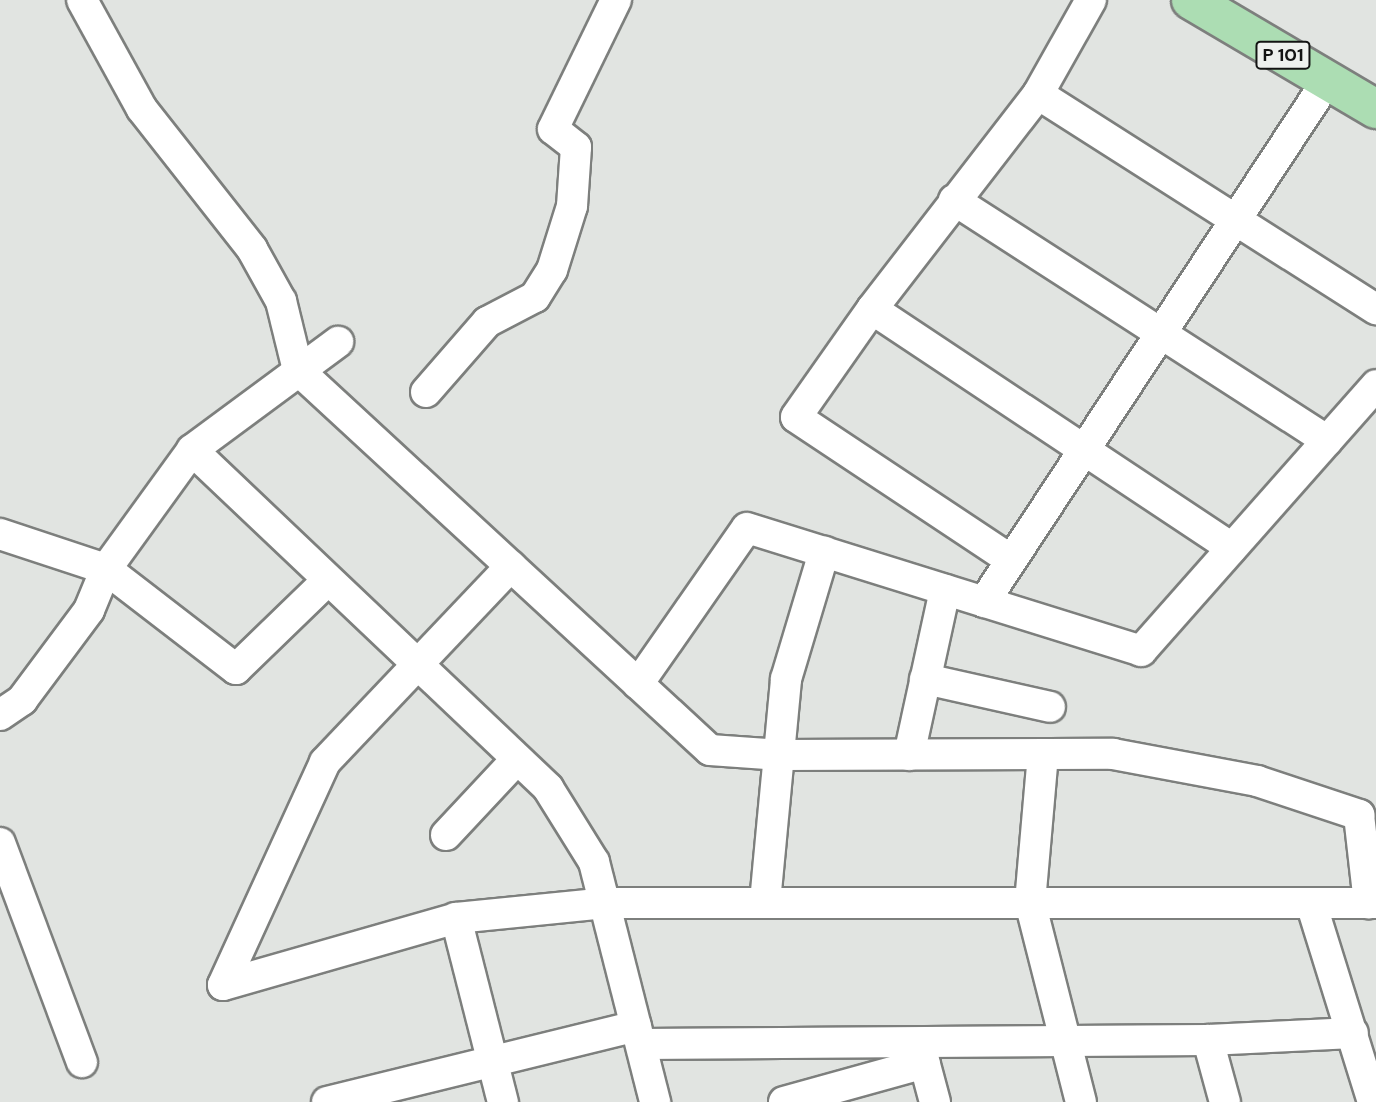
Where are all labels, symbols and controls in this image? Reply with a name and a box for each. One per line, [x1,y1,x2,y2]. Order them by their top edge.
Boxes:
road number: P 101 [1255,40,1311,70]

